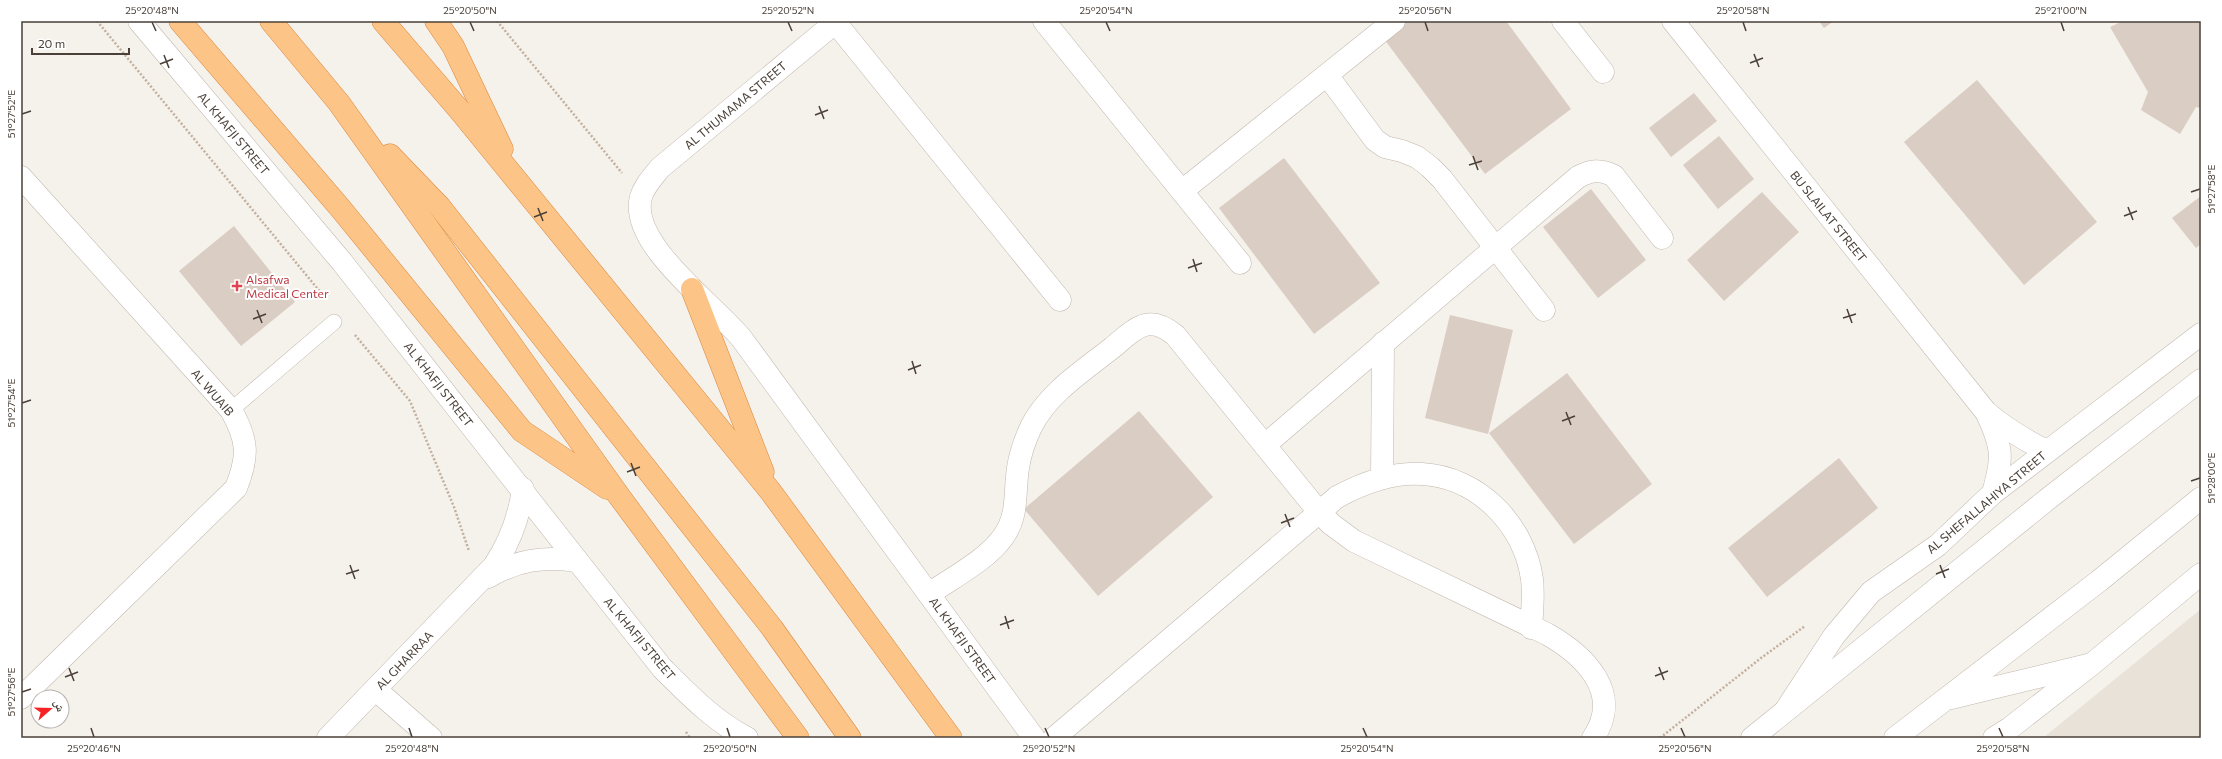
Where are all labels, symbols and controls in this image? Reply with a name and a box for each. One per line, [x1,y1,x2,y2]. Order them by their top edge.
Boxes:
text: 25°20'48"N [125,4,179,16]
text: 25°20'50"N [443,4,497,16]
text: 25°20'52"N [762,4,814,16]
text: 25°20'54"N [1079,4,1133,16]
text: 25°20'56"N [1398,4,1452,16]
text: 25°20'58"N [1716,4,1770,16]
text: 25°21'00"N [2035,4,2087,16]
scale bar [32,30,129,56]
text: 20 m [38,36,65,50]
street label: AL THUMAMA STREET [681,58,789,152]
street label: AL KHAFJI STREET [195,89,273,178]
text: 51°27'52"E [5,90,17,138]
text: 51°27'58"E [2205,164,2217,214]
street label: BU SLAILAT STREET [1788,168,1870,265]
place label: Alsafwa Medical Center [246,272,329,300]
marker: Alsafwa Medical Center [231,280,243,292]
street label: AL KHAFJI STREET [401,339,477,430]
street label: AL WUAIB [189,366,237,418]
text: 51°27'54"E [5,378,17,428]
street label: AL SHEFALLAHIYA STREET [1923,448,2049,556]
text: 51°28'00"E [2205,452,2217,504]
street label: AL KHAFJI STREET [601,594,679,683]
street label: AL KHAFJI STREET [926,594,999,687]
street label: AL GHARRAA [373,628,435,692]
text: 51°27'56"E [5,667,17,717]
north arrow [30,689,70,729]
text: ش [50,698,68,714]
text: 25°20'46"N [67,742,121,754]
text: 25°20'48"N [385,742,439,754]
text: 25°20'50"N [703,742,757,754]
text: 25°20'52"N [1023,742,1075,754]
text: 25°20'54"N [1340,742,1394,754]
text: 25°20'56"N [1658,742,1712,754]
text: 25°20'58"N [1976,742,2030,754]

